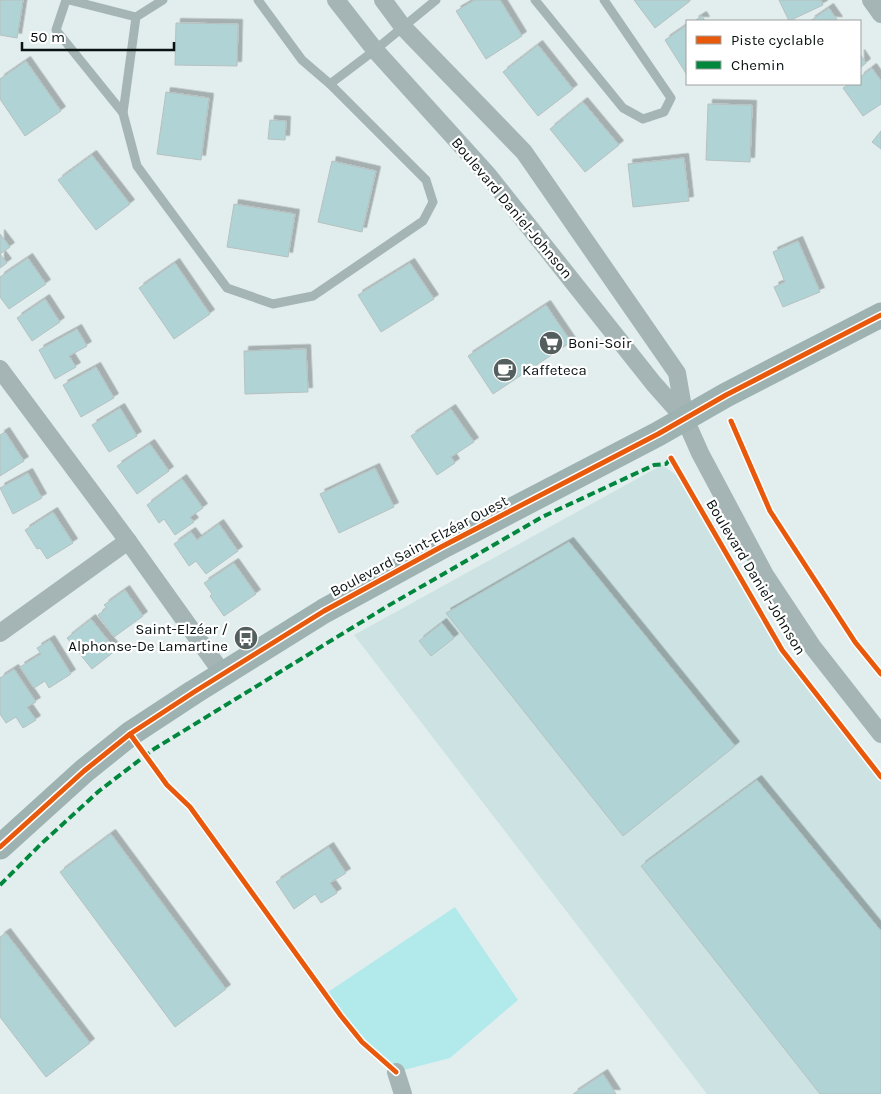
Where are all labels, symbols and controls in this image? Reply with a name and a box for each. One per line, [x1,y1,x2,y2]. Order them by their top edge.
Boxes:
scale bar [22,20,175,52]
legend [686,20,861,85]
text: 50 m [30,28,65,46]
text: Piste cyclable [731,31,824,49]
text: Chemin [731,56,785,74]
street label: Boulevard Daniel-Johnson [448,134,576,282]
supermarket icon: Boni-Soir [538,330,564,356]
place label: Boni-Soir [568,334,632,352]
cafe icon: Kaffeteca [492,357,518,383]
place label: Kaffeteca [522,361,587,379]
street label: Boulevard Saint-Elzéar Ouest [327,491,511,601]
street label: Boulevard Daniel-Johnson [702,496,810,658]
place label: Saint-Elzéar / Alphonse-De Lamartine [68,620,228,655]
bus stop icon: Saint-Elzéar / Alphonse-De Lamartine [233,625,259,651]

